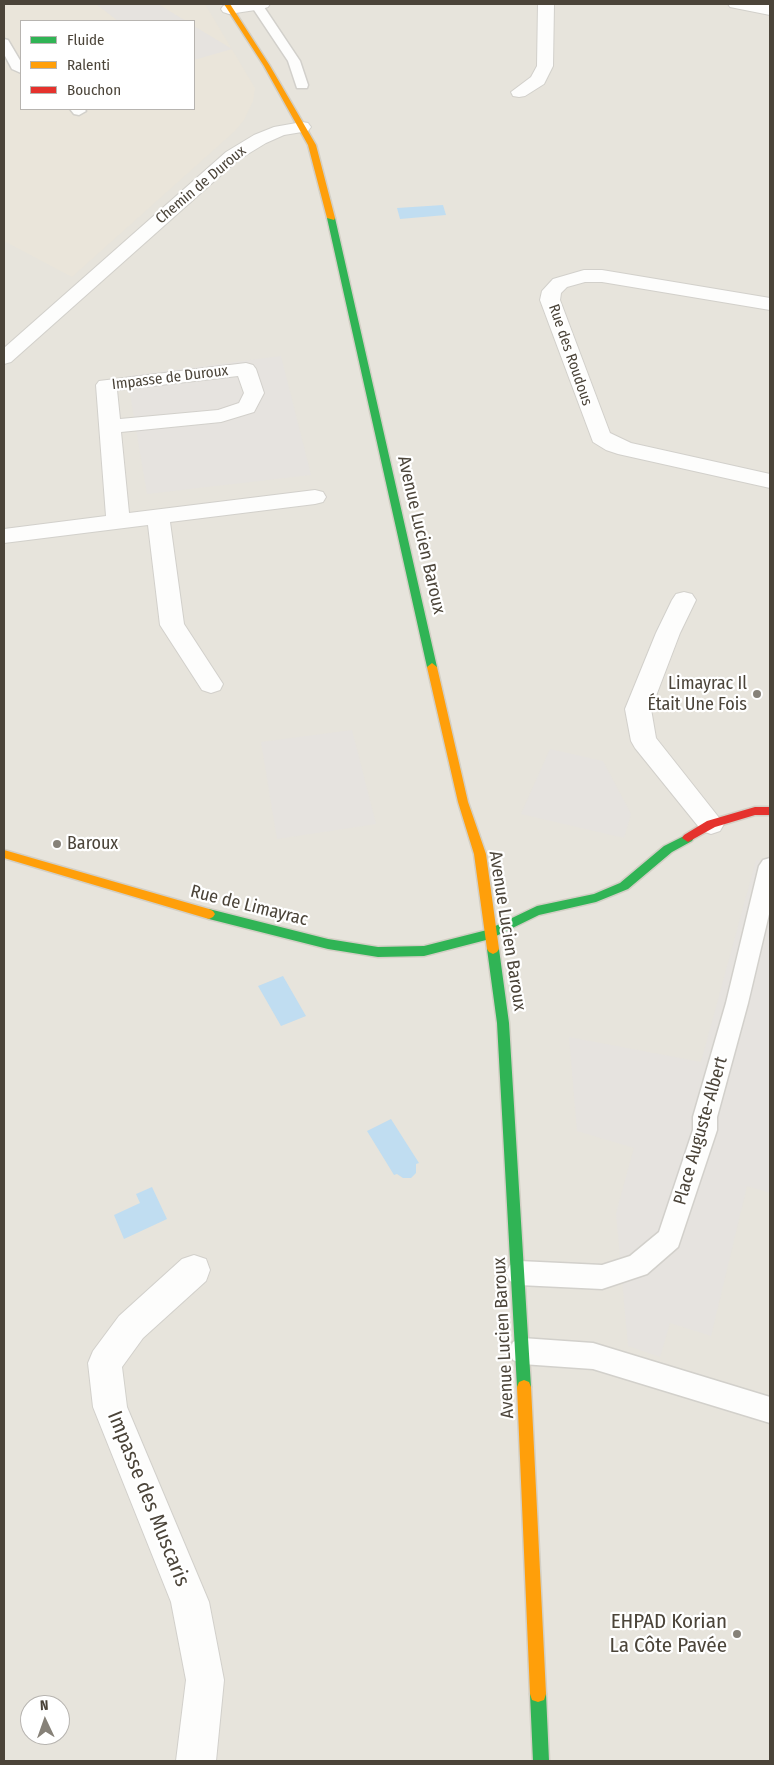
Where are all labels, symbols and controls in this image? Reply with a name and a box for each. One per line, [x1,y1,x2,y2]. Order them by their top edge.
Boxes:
legend [20,20,195,110]
text: Fluide [67,31,104,49]
text: Ralenti [67,56,110,74]
text: Bouchon [67,81,121,99]
street label: Chemin de Duroux [152,142,250,228]
street label: Rue des Roudous [544,302,596,408]
street label: Impasse de Duroux [111,362,229,394]
street label: Avenue Lucien Baroux [392,454,450,616]
place label: Limayrac Il Était Une Fois [647,673,747,716]
marker: Limayrac Il Était Une Fois [751,688,763,700]
place label: Baroux [67,833,118,855]
marker: Baroux [51,838,63,850]
street label: Avenue Lucien Baroux [484,850,530,1012]
street label: Rue de Limayrac [188,881,310,931]
street label: Place Auguste-Albert [669,1054,733,1208]
street label: Avenue Lucien Baroux [489,1257,519,1419]
street label: Impasse des Muscaris [101,1408,195,1590]
place label: EHPAD Korian La Côte Pavée [610,1609,727,1659]
marker: EHPAD Korian La Côte Pavée [731,1628,743,1640]
north arrow [20,1695,70,1745]
text: N [40,1697,49,1714]

